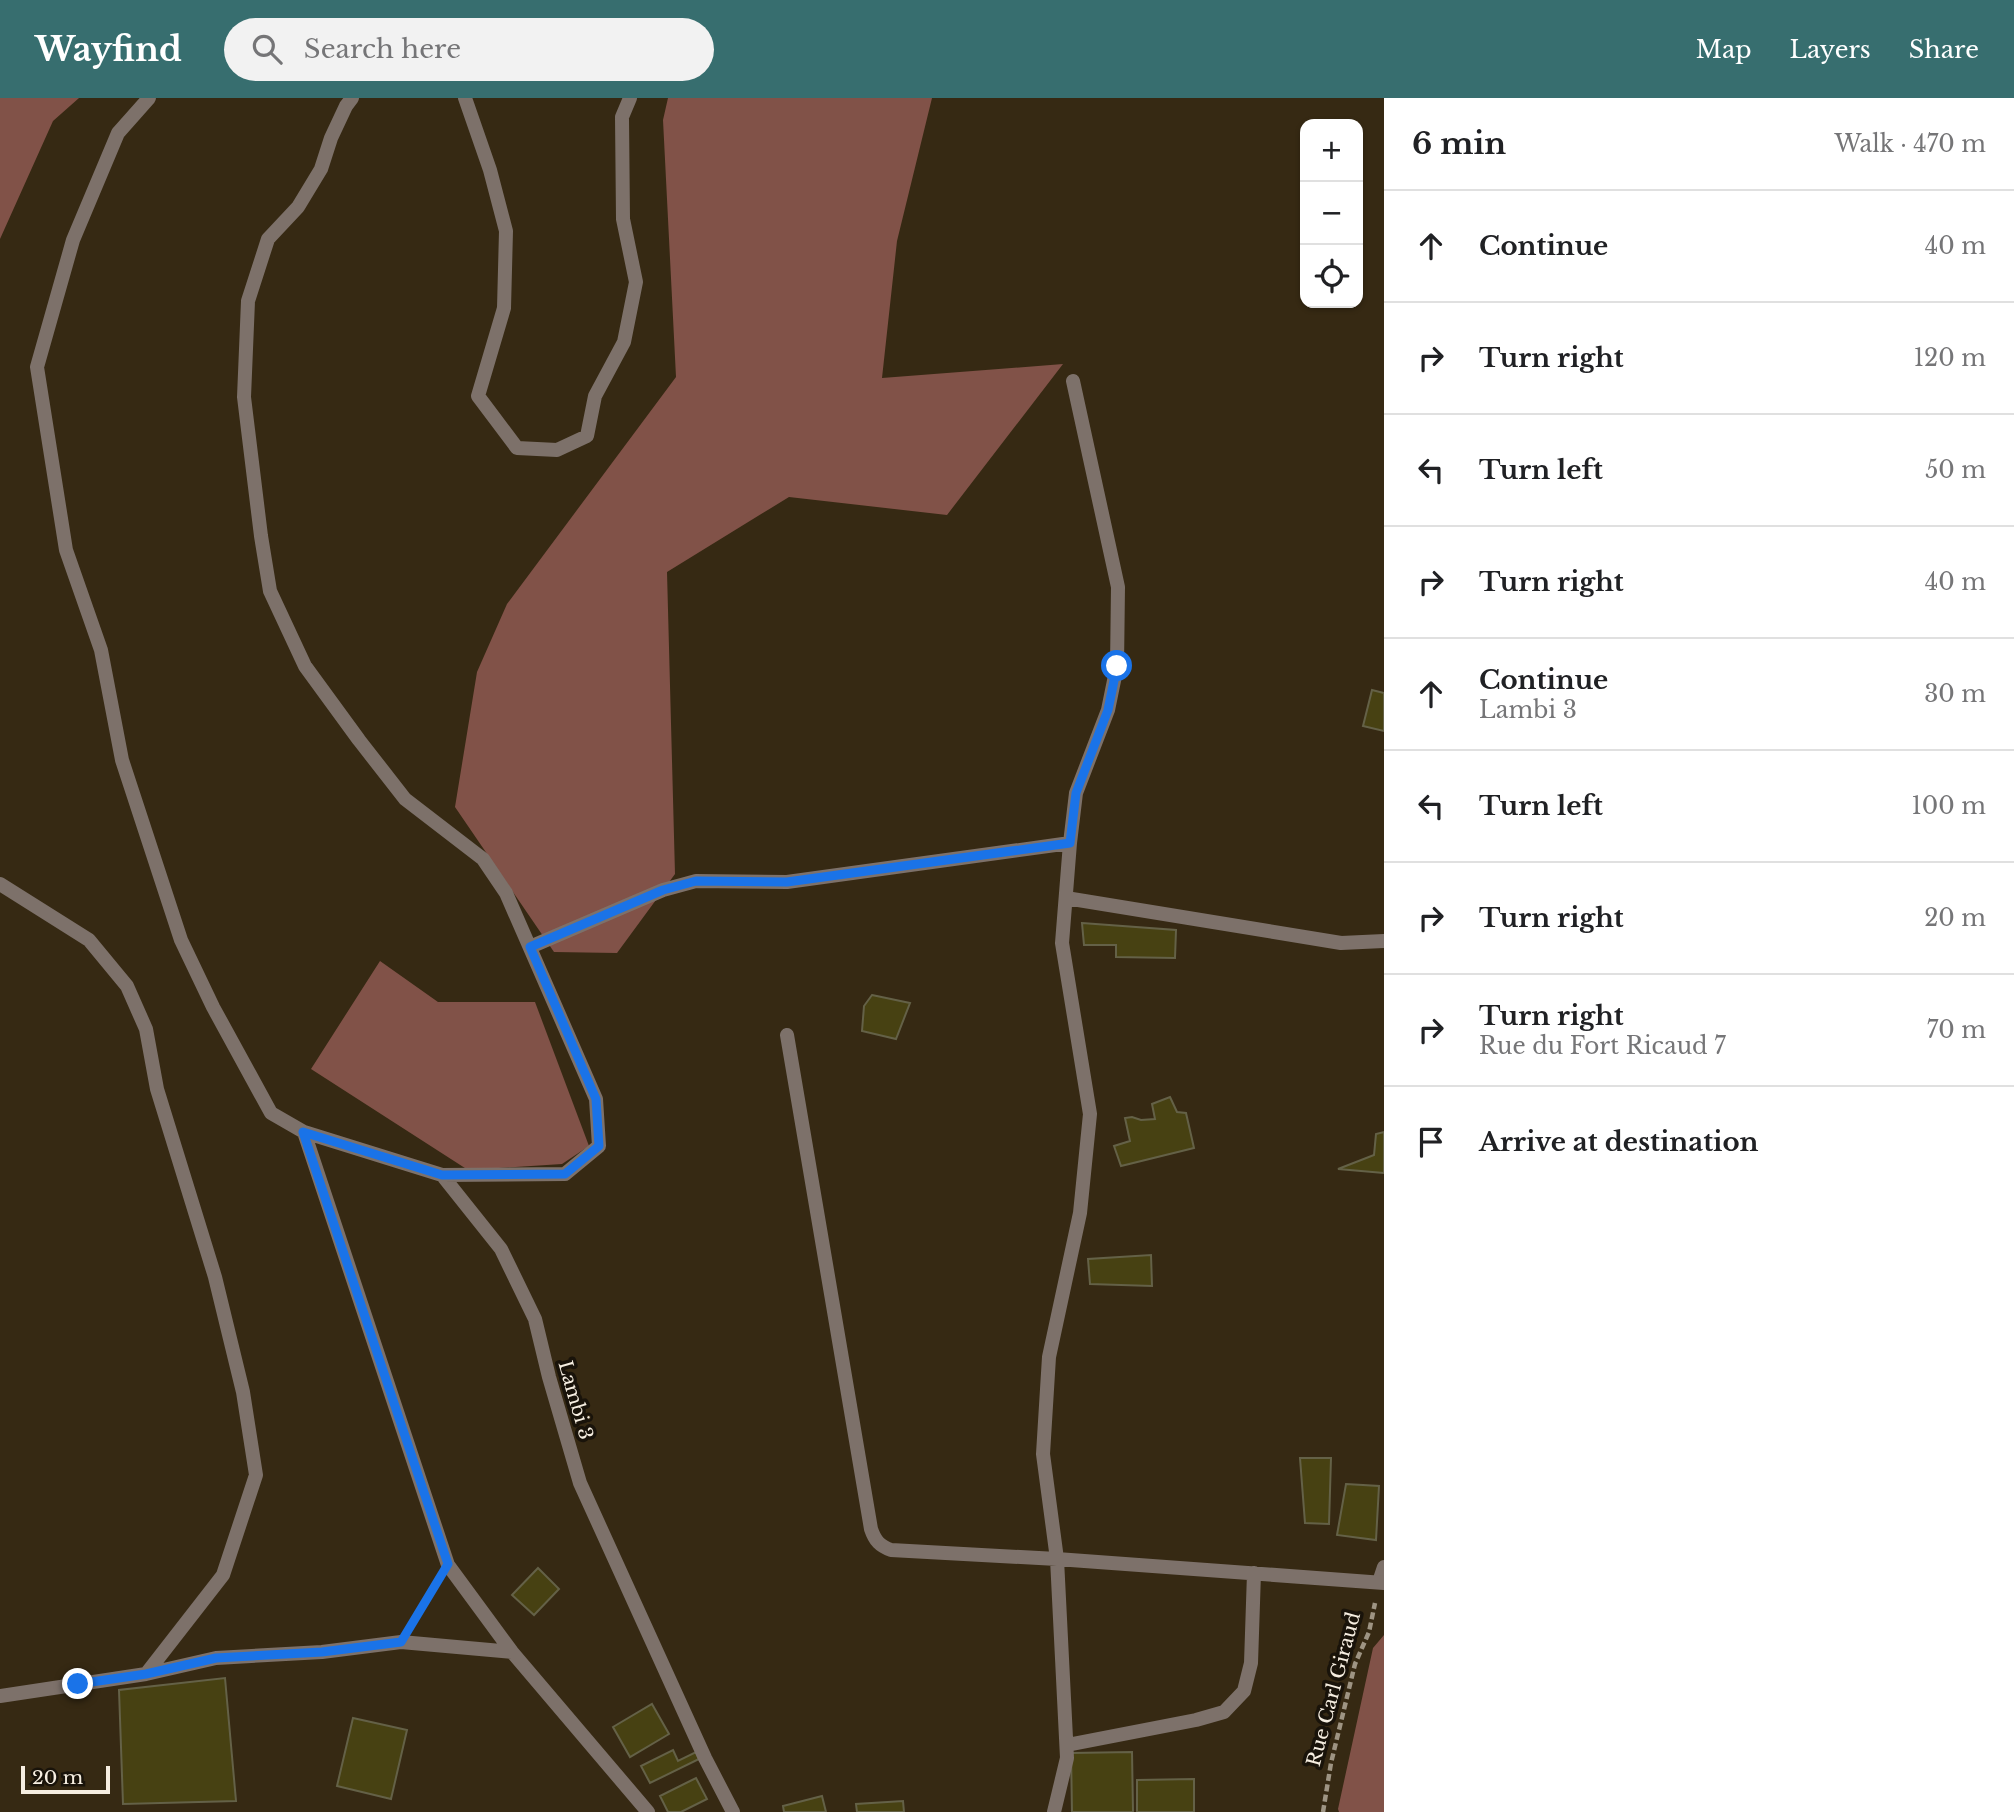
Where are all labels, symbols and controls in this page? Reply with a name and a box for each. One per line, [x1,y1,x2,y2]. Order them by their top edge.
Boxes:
search box [224,18,714,81]
text: Wayfind [35,29,182,70]
icon: search [248,30,286,68]
text: Search here [304,33,461,65]
text: Map [1696,35,1752,64]
text: Layers [1790,35,1871,64]
text: Share [1909,35,1979,64]
map controls [1300,119,1363,308]
button: + [1300,119,1363,182]
text: 6 min [1412,125,1506,162]
text: Walk · 470 m [1834,130,1986,158]
button: − [1300,182,1363,245]
icon: ahead [1412,227,1450,265]
text: Continue [1479,230,1608,262]
text: 40 m [1925,232,1986,260]
button: locate [1300,245,1363,308]
icon: right [1412,339,1450,377]
text: Turn right [1479,342,1624,374]
text: 120 m [1914,344,1986,372]
icon: left [1412,451,1450,489]
text: Turn left [1479,454,1603,486]
text: 50 m [1925,456,1986,484]
icon: right [1412,563,1450,601]
text: Turn right [1479,566,1624,598]
text: 40 m [1925,568,1986,596]
route start [1101,650,1132,681]
text: Continue [1479,664,1608,696]
icon: ahead [1412,675,1450,713]
text: 30 m [1924,680,1986,708]
text: Lambi 3 [1479,696,1577,724]
icon: left [1412,787,1450,825]
text: Turn left [1479,790,1603,822]
text: 100 m [1912,792,1986,820]
icon: right [1412,899,1450,937]
text: Turn right [1479,902,1624,934]
text: 20 m [1924,904,1986,932]
text: Turn right [1479,1000,1624,1032]
icon: right [1412,1011,1450,1049]
text: 70 m [1927,1016,1986,1044]
text: Rue du Fort Ricaud 7 [1479,1032,1726,1060]
icon: arrive [1412,1123,1450,1161]
text: Arrive at destination [1479,1126,1759,1158]
street label: Lambi 3 [553,1358,598,1442]
street label: Rue Carl Giraud [1302,1609,1365,1769]
route end [62,1668,93,1699]
scale bar [21,1763,110,1795]
text: 20 m [32,1766,83,1789]

